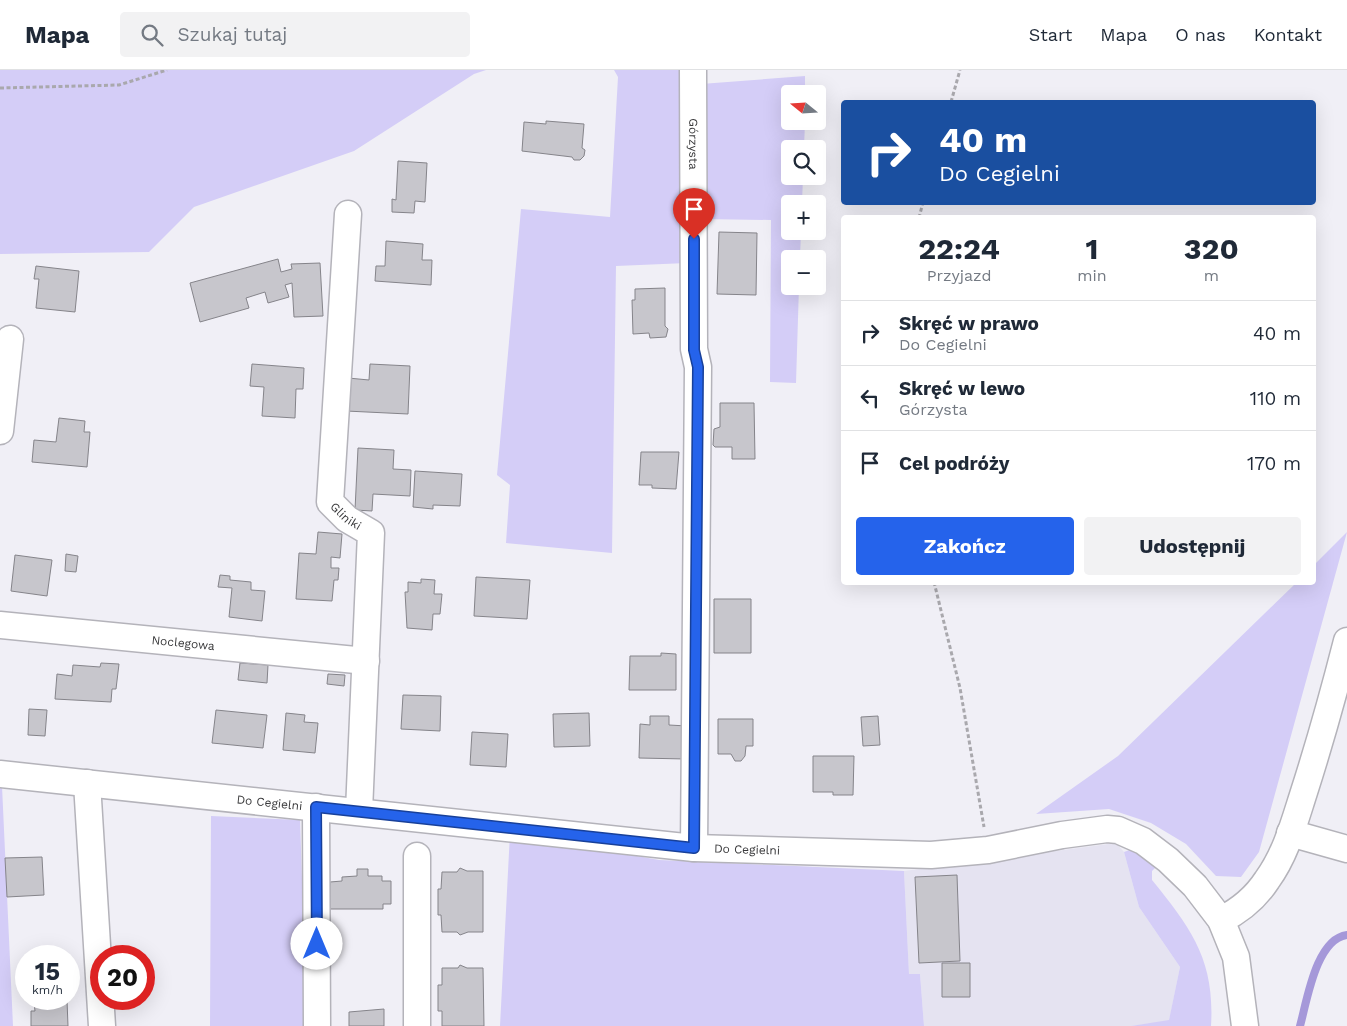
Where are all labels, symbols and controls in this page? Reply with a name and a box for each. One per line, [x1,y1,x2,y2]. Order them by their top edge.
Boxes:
search box [120,12,470,57]
text: Mapa [25,21,90,49]
icon: search [138,21,166,49]
text: Szukaj tutaj [178,23,287,46]
text: Start [1029,24,1072,45]
text: Mapa [1100,24,1147,45]
text: O nas [1175,24,1226,45]
text: Kontakt [1254,24,1322,45]
north arrow [781,85,826,130]
map controls [781,85,826,295]
street label: Górzysta [686,118,700,170]
text: 40 m [939,119,1027,161]
icon: right [856,120,921,185]
button: search [781,140,826,185]
text: Do Cegielni [939,161,1060,186]
pin [673,188,715,239]
icon: arrive [680,195,708,223]
button: + [781,195,826,240]
text: 22:24 [918,231,1000,266]
text: 1 [1085,231,1098,266]
text: 320 [1184,231,1239,266]
button: − [781,250,826,295]
text: Przyjazd [927,266,992,285]
text: min [1077,266,1107,285]
text: m [1204,266,1219,285]
text: Skręć w prawo [899,312,1039,335]
icon: right [856,319,884,347]
text: 40 m [1253,322,1301,345]
text: Do Cegielni [899,335,987,354]
text: Skręć w lewo [899,377,1025,400]
icon: left [856,384,884,412]
text: 110 m [1250,387,1301,410]
text: Górzysta [899,400,968,419]
icon: arrive [856,449,884,477]
text: Cel podróży [899,452,1009,475]
text: 170 m [1247,452,1301,475]
street label: Gliniki [327,499,364,533]
button: Zakończ [856,517,1074,575]
button: Udostępnij [1084,517,1301,575]
street label: Noclegowa [151,633,216,653]
street label: Do Cegielni [236,792,303,813]
street label: Do Cegielni [714,842,780,858]
position arrow [290,917,342,969]
speed limit sign: 20 [90,945,155,1010]
text: 15 [35,957,60,986]
text: km/h [32,983,63,997]

